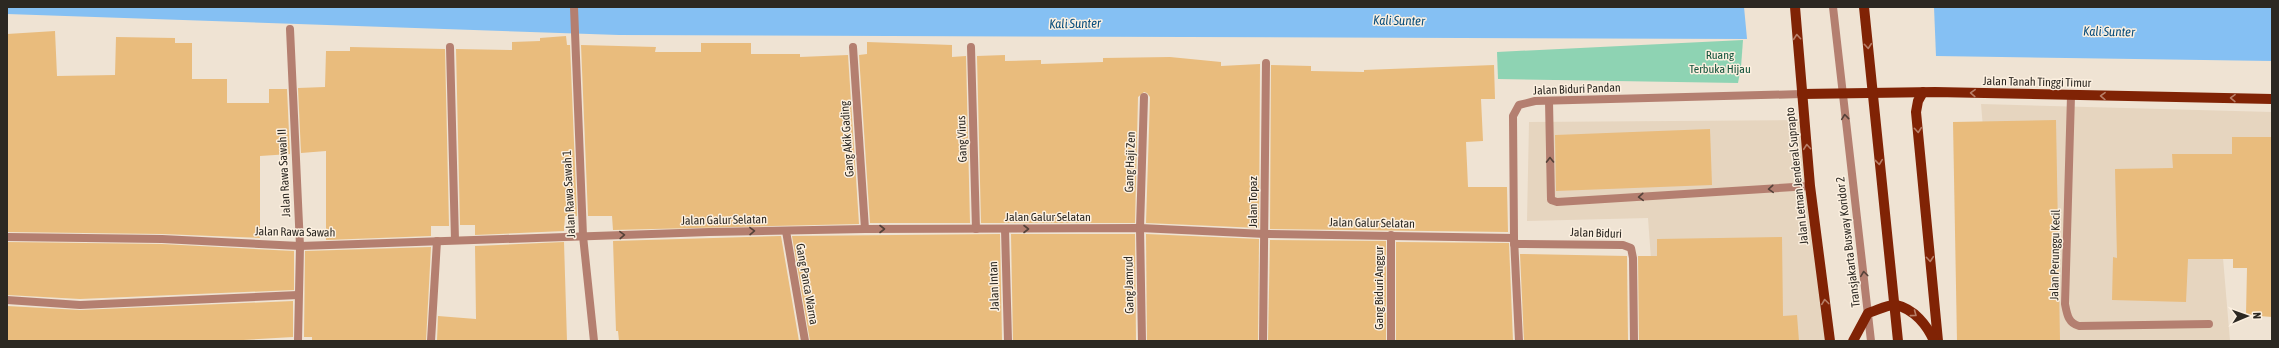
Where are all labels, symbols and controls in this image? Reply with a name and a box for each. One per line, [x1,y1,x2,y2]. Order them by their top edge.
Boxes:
water label: Kali Sunter [1373,13,1426,28]
water label: Kali Sunter [1049,16,1102,31]
water label: Kali Sunter [2083,24,2136,39]
one-way arrow [1793,34,1802,40]
one-way arrow [1863,43,1872,49]
park label: Ruang Terbuka Hijau [1689,48,1751,76]
street label: Jalan Tanah Tinggi Timur [1983,74,2092,90]
street label: Jalan Biduri Pandan [1533,80,1621,98]
one-way arrow [1970,89,1976,97]
one-way arrow [2100,92,2106,101]
one-way arrow [2230,94,2236,102]
street label: Gang Akik Gading [837,100,857,178]
street label: Jalan Letnan Jenderal Suprapto [1783,106,1811,245]
one-way arrow [1841,114,1850,120]
street label: Gang Virus [954,115,970,163]
one-way arrow [1913,126,1922,133]
street label: Jalan Rawa Sawah II [275,129,293,217]
street label: Gang Haji Zen [1122,131,1138,193]
one-way arrow [1802,144,1811,150]
street label: Jalan Rawa Sawah 1 [560,149,578,238]
one-way arrow [1546,157,1555,163]
one-way arrow [1875,159,1884,165]
street label: Jalan Topaz [1246,176,1260,228]
street label: Transjakarta Busway Koridor 2 [1833,176,1863,308]
one-way arrow [1768,184,1774,193]
one-way arrow [1638,193,1644,201]
street label: Jalan Perunggu Kecil [2047,209,2063,301]
street label: Jalan Galur Selatan [1005,210,1091,224]
street label: Jalan Galur Selatan [681,212,767,228]
street label: Jalan Galur Selatan [1329,215,1415,231]
street label: Jalan Rawa Sawah [255,224,335,240]
one-way arrow [879,225,885,233]
one-way arrow [1023,225,1029,233]
street label: Jalan Biduri [1570,225,1622,241]
one-way arrow [749,227,755,235]
one-way arrow [619,230,625,239]
street label: Gang Panca Warna [793,242,821,326]
street label: Gang Biduri Anggur [1372,246,1386,330]
street label: Gang Jamrud [1121,256,1137,314]
one-way arrow [1925,256,1934,262]
street label: Jalan Intan [986,261,1002,311]
one-way arrow [1859,271,1868,277]
north arrow [2227,296,2267,336]
one-way arrow [1820,299,1829,305]
one-way arrow [1909,310,1916,317]
text: N [2251,312,2263,319]

